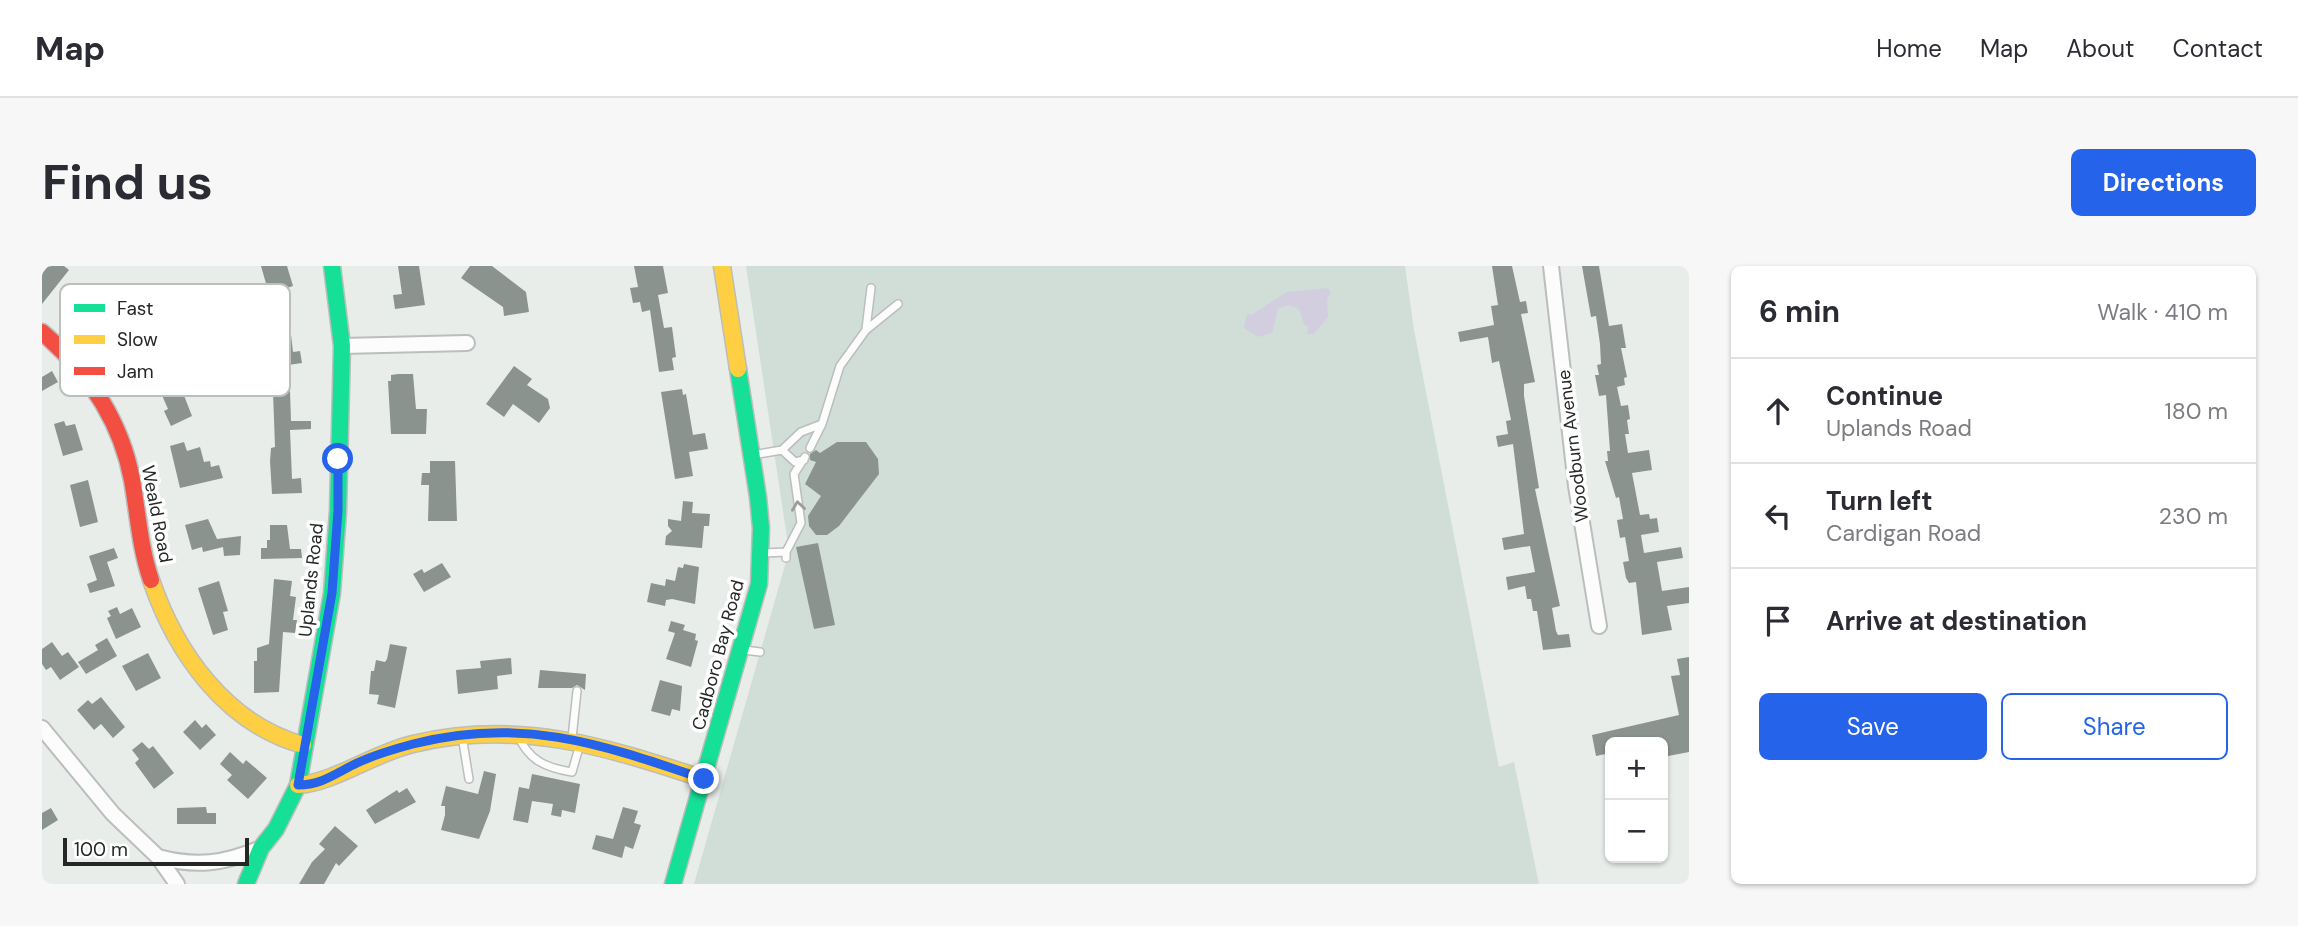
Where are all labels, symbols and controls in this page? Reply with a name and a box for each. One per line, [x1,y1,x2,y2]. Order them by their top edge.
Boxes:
text: Map [35,27,105,70]
text: Home [1876,33,1942,64]
text: Map [1980,33,2028,64]
text: About [2066,33,2135,64]
text: Contact [2173,33,2263,64]
button: Directions [2071,149,2256,216]
text: Find us [42,150,213,214]
legend [60,284,290,396]
text: 6 min [1759,292,1840,331]
text: Fast [117,296,153,321]
text: Walk · 410 m [2097,297,2228,327]
text: Slow [117,327,158,352]
text: Jam [117,359,154,384]
street label: Woodburn Avenue [1552,368,1594,524]
text: Continue [1826,379,1943,413]
icon: ahead [1759,392,1797,430]
text: 180 m [2164,396,2228,426]
text: Uplands Road [1826,413,1972,443]
route start [322,443,353,474]
street label: Weald Road [136,463,178,565]
text: Turn left [1826,484,1933,518]
icon: left [1759,497,1797,535]
one-way arrow [791,501,806,512]
text: 230 m [2159,501,2228,531]
text: Cardigan Road [1826,518,1981,548]
street label: Uplands Road [293,522,329,638]
street label: Cadboro Bay Road [686,577,750,733]
icon: arrive [1759,602,1797,640]
text: Arrive at destination [1826,604,2087,638]
button: Save [1759,693,1987,760]
button: Share [2001,693,2228,760]
map controls [1605,737,1668,863]
button: + [1605,737,1668,800]
route end [688,763,719,794]
button: − [1605,800,1668,863]
scale bar [63,835,248,867]
text: 100 m [74,837,128,862]

